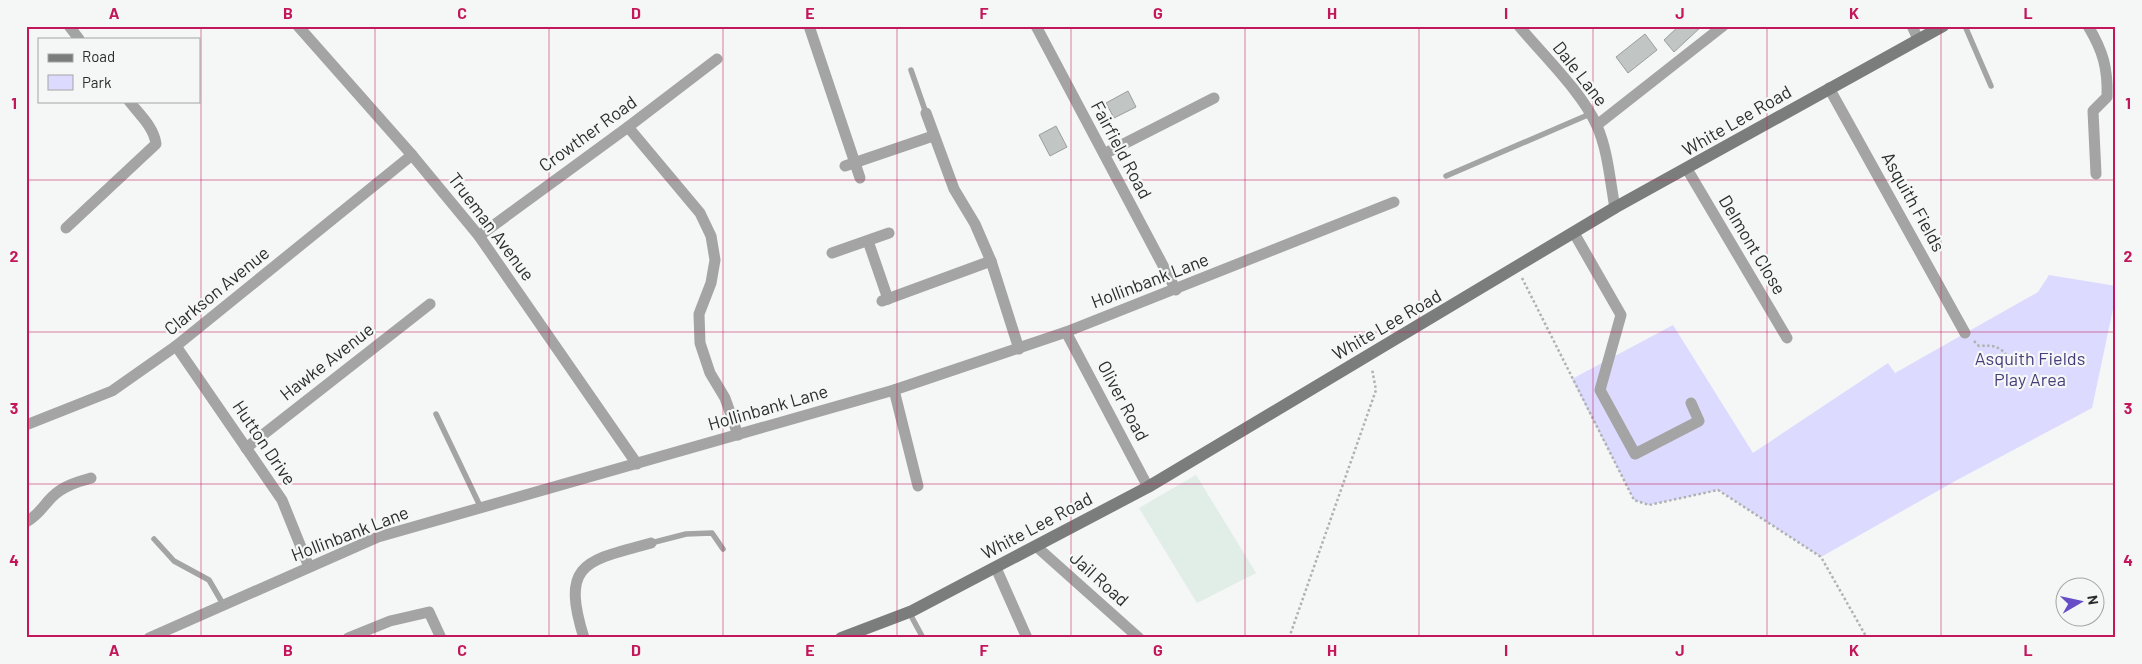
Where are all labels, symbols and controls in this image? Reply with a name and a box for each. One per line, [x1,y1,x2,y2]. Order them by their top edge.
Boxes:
text: A [109,3,120,22]
text: B [283,3,293,22]
text: C [457,3,467,22]
text: D [631,3,641,22]
text: E [805,3,815,22]
text: F [980,3,989,22]
text: G [1153,3,1163,22]
text: H [1327,3,1337,22]
text: I [1504,3,1508,22]
text: J [1675,3,1685,22]
text: K [1849,3,1859,22]
text: L [2023,3,2033,22]
street label: Dale Lane [1549,37,1613,110]
legend [38,38,200,102]
text: Road [82,47,115,65]
text: Park [82,73,112,91]
street label: White Lee Road [1678,80,1795,160]
street label: Crowther Road [534,90,641,176]
text: 1 [11,93,17,112]
text: 1 [2125,93,2131,112]
street label: Fairfield Road [1087,97,1157,202]
street label: Asquith Fields [1877,148,1950,255]
street label: Trueman Avenue [444,168,540,285]
street label: Delmont Close [1714,191,1791,298]
street label: Clarkson Avenue [159,241,273,339]
text: 2 [10,246,19,265]
text: 2 [2124,246,2133,265]
street label: Hollinbank Lane [1088,248,1211,313]
street label: White Lee Road [1328,284,1445,364]
street label: Hawke Avenue [275,318,378,405]
park label: Asquith Fields Play Area [1975,347,2085,390]
street label: Oliver Road [1094,357,1154,444]
street label: Hollinbank Lane [705,379,830,435]
street label: Hutton Drive [228,396,301,489]
text: 3 [10,398,18,417]
text: 3 [2124,398,2132,417]
street label: White Lee Road [977,487,1096,564]
street label: Hollinbank Lane [288,501,411,566]
street label: Jail Road [1066,546,1134,610]
text: 4 [9,550,19,569]
text: 4 [2123,550,2133,569]
north arrow [2054,576,2104,626]
text: N [2084,594,2102,606]
text: A [109,640,120,659]
text: B [283,640,293,659]
text: C [457,640,467,659]
text: D [631,640,641,659]
text: E [805,640,815,659]
text: F [980,640,989,659]
text: G [1153,640,1163,659]
text: H [1327,640,1337,659]
text: I [1504,640,1508,659]
text: J [1675,640,1685,659]
text: K [1849,640,1859,659]
text: L [2023,640,2033,659]

